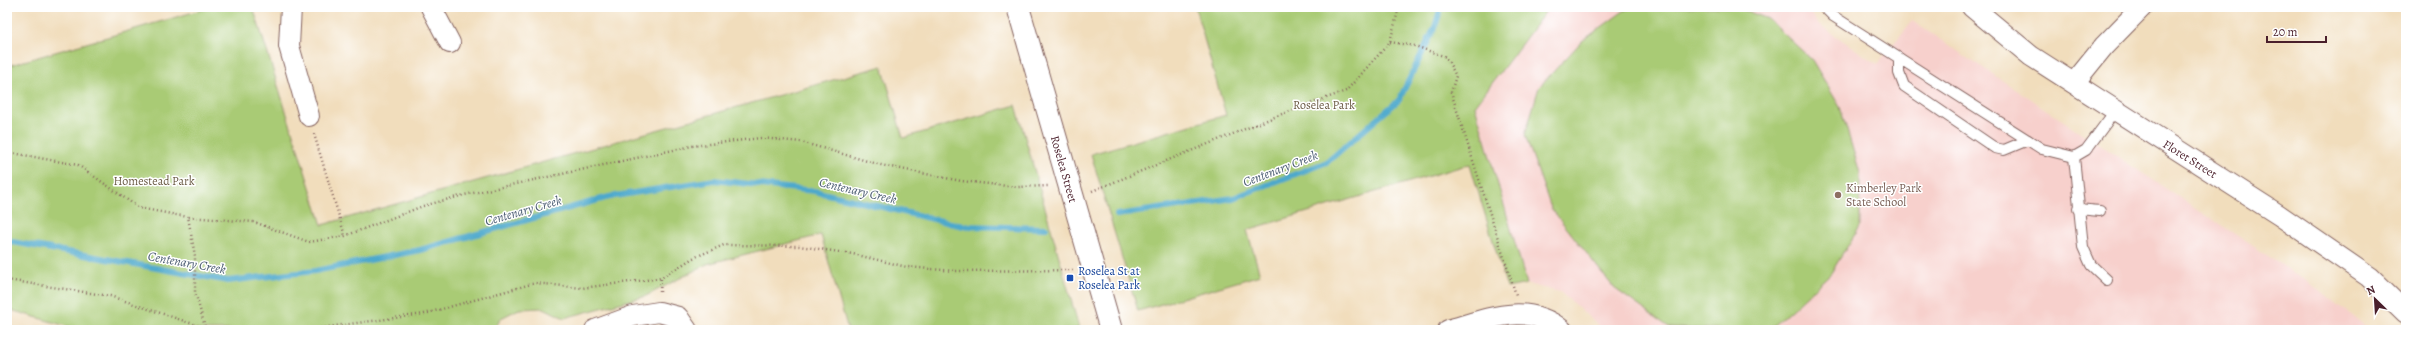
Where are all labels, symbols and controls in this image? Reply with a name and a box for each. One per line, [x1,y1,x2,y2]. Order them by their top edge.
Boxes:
scale bar [2267,18,2326,44]
text: 20 m [2273,24,2297,40]
park label: Roselea Park [1293,97,1355,113]
street label: Roselea Street [1047,134,1081,204]
street label: Floret Street [2160,136,2220,182]
water label: Centenary Creek [1240,146,1320,191]
park label: Homestead Park [113,173,195,189]
water label: Centenary Creek [817,173,898,208]
place label: Kimberley Park State School [1846,180,1922,210]
marker: Kimberley Park State School [1833,190,1843,200]
water label: Centenary Creek [483,191,564,230]
water label: Centenary Creek [147,247,227,278]
place label: Roselea St at Roselea Park [1078,263,1140,293]
marker: Roselea St at Roselea Park [1065,273,1075,283]
north arrow [2355,279,2395,319]
text: N [2364,282,2378,299]

